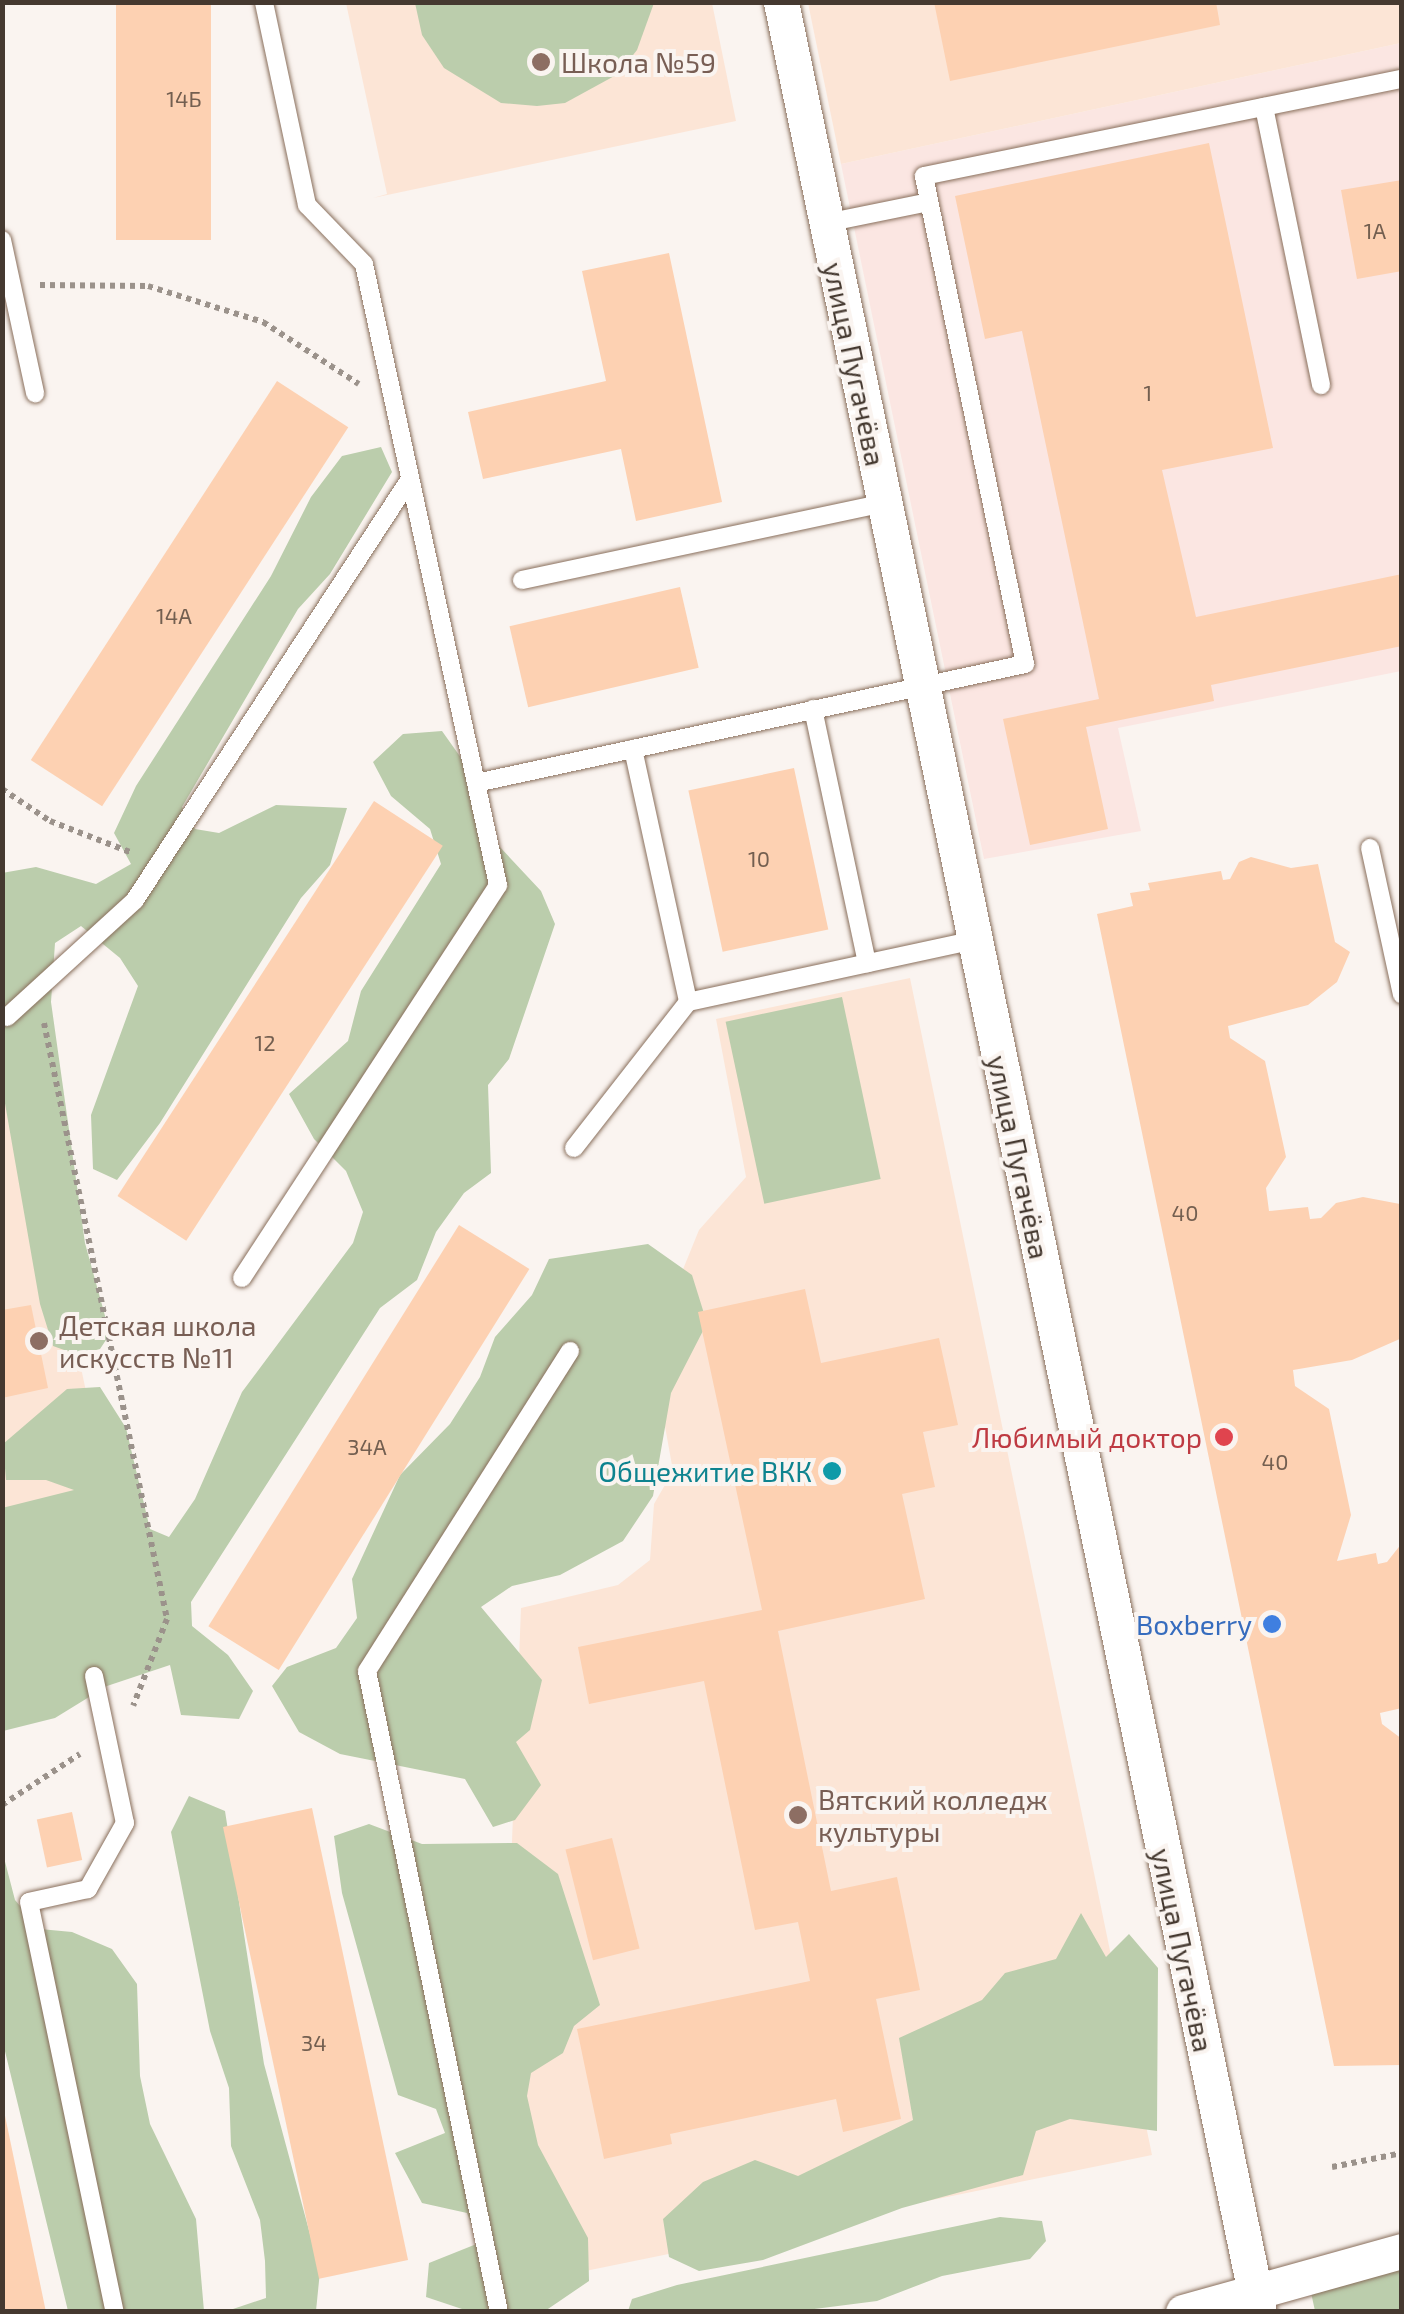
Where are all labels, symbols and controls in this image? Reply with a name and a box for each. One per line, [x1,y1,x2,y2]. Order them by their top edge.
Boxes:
place label: Школа №59 [561,45,716,79]
marker: Школа №59 [530,51,552,73]
house number: 14Б [166,86,202,112]
house number: 1А [1364,218,1386,244]
street label: улица Пугачёва [817,259,893,469]
house number: 1 [1144,380,1152,406]
house number: 14А [156,603,192,629]
house number: 10 [748,846,770,872]
house number: 12 [254,1030,276,1056]
street label: улица Пугачёва [981,1052,1057,1262]
house number: 40 [1172,1200,1198,1226]
place label: Детская школа искусств №11 [59,1308,257,1374]
marker: Детская школа искусств №11 [28,1330,50,1352]
place label: Любимый доктор [972,1420,1202,1454]
marker: Любимый доктор [1211,1424,1237,1450]
house number: 34А [347,1434,387,1460]
house number: 40 [1262,1449,1288,1475]
place label: Общежитие ВКК [598,1454,812,1488]
marker: Общежитие ВКК [821,1460,843,1482]
place label: Boxberry [1136,1607,1252,1641]
marker: Boxberry [1261,1613,1283,1635]
place label: Вятский колледж культуры [818,1782,1048,1848]
marker: Вятский колледж культуры [787,1804,809,1826]
street label: улица Пугачёва [1145,1845,1221,2055]
house number: 34 [301,2030,327,2056]

